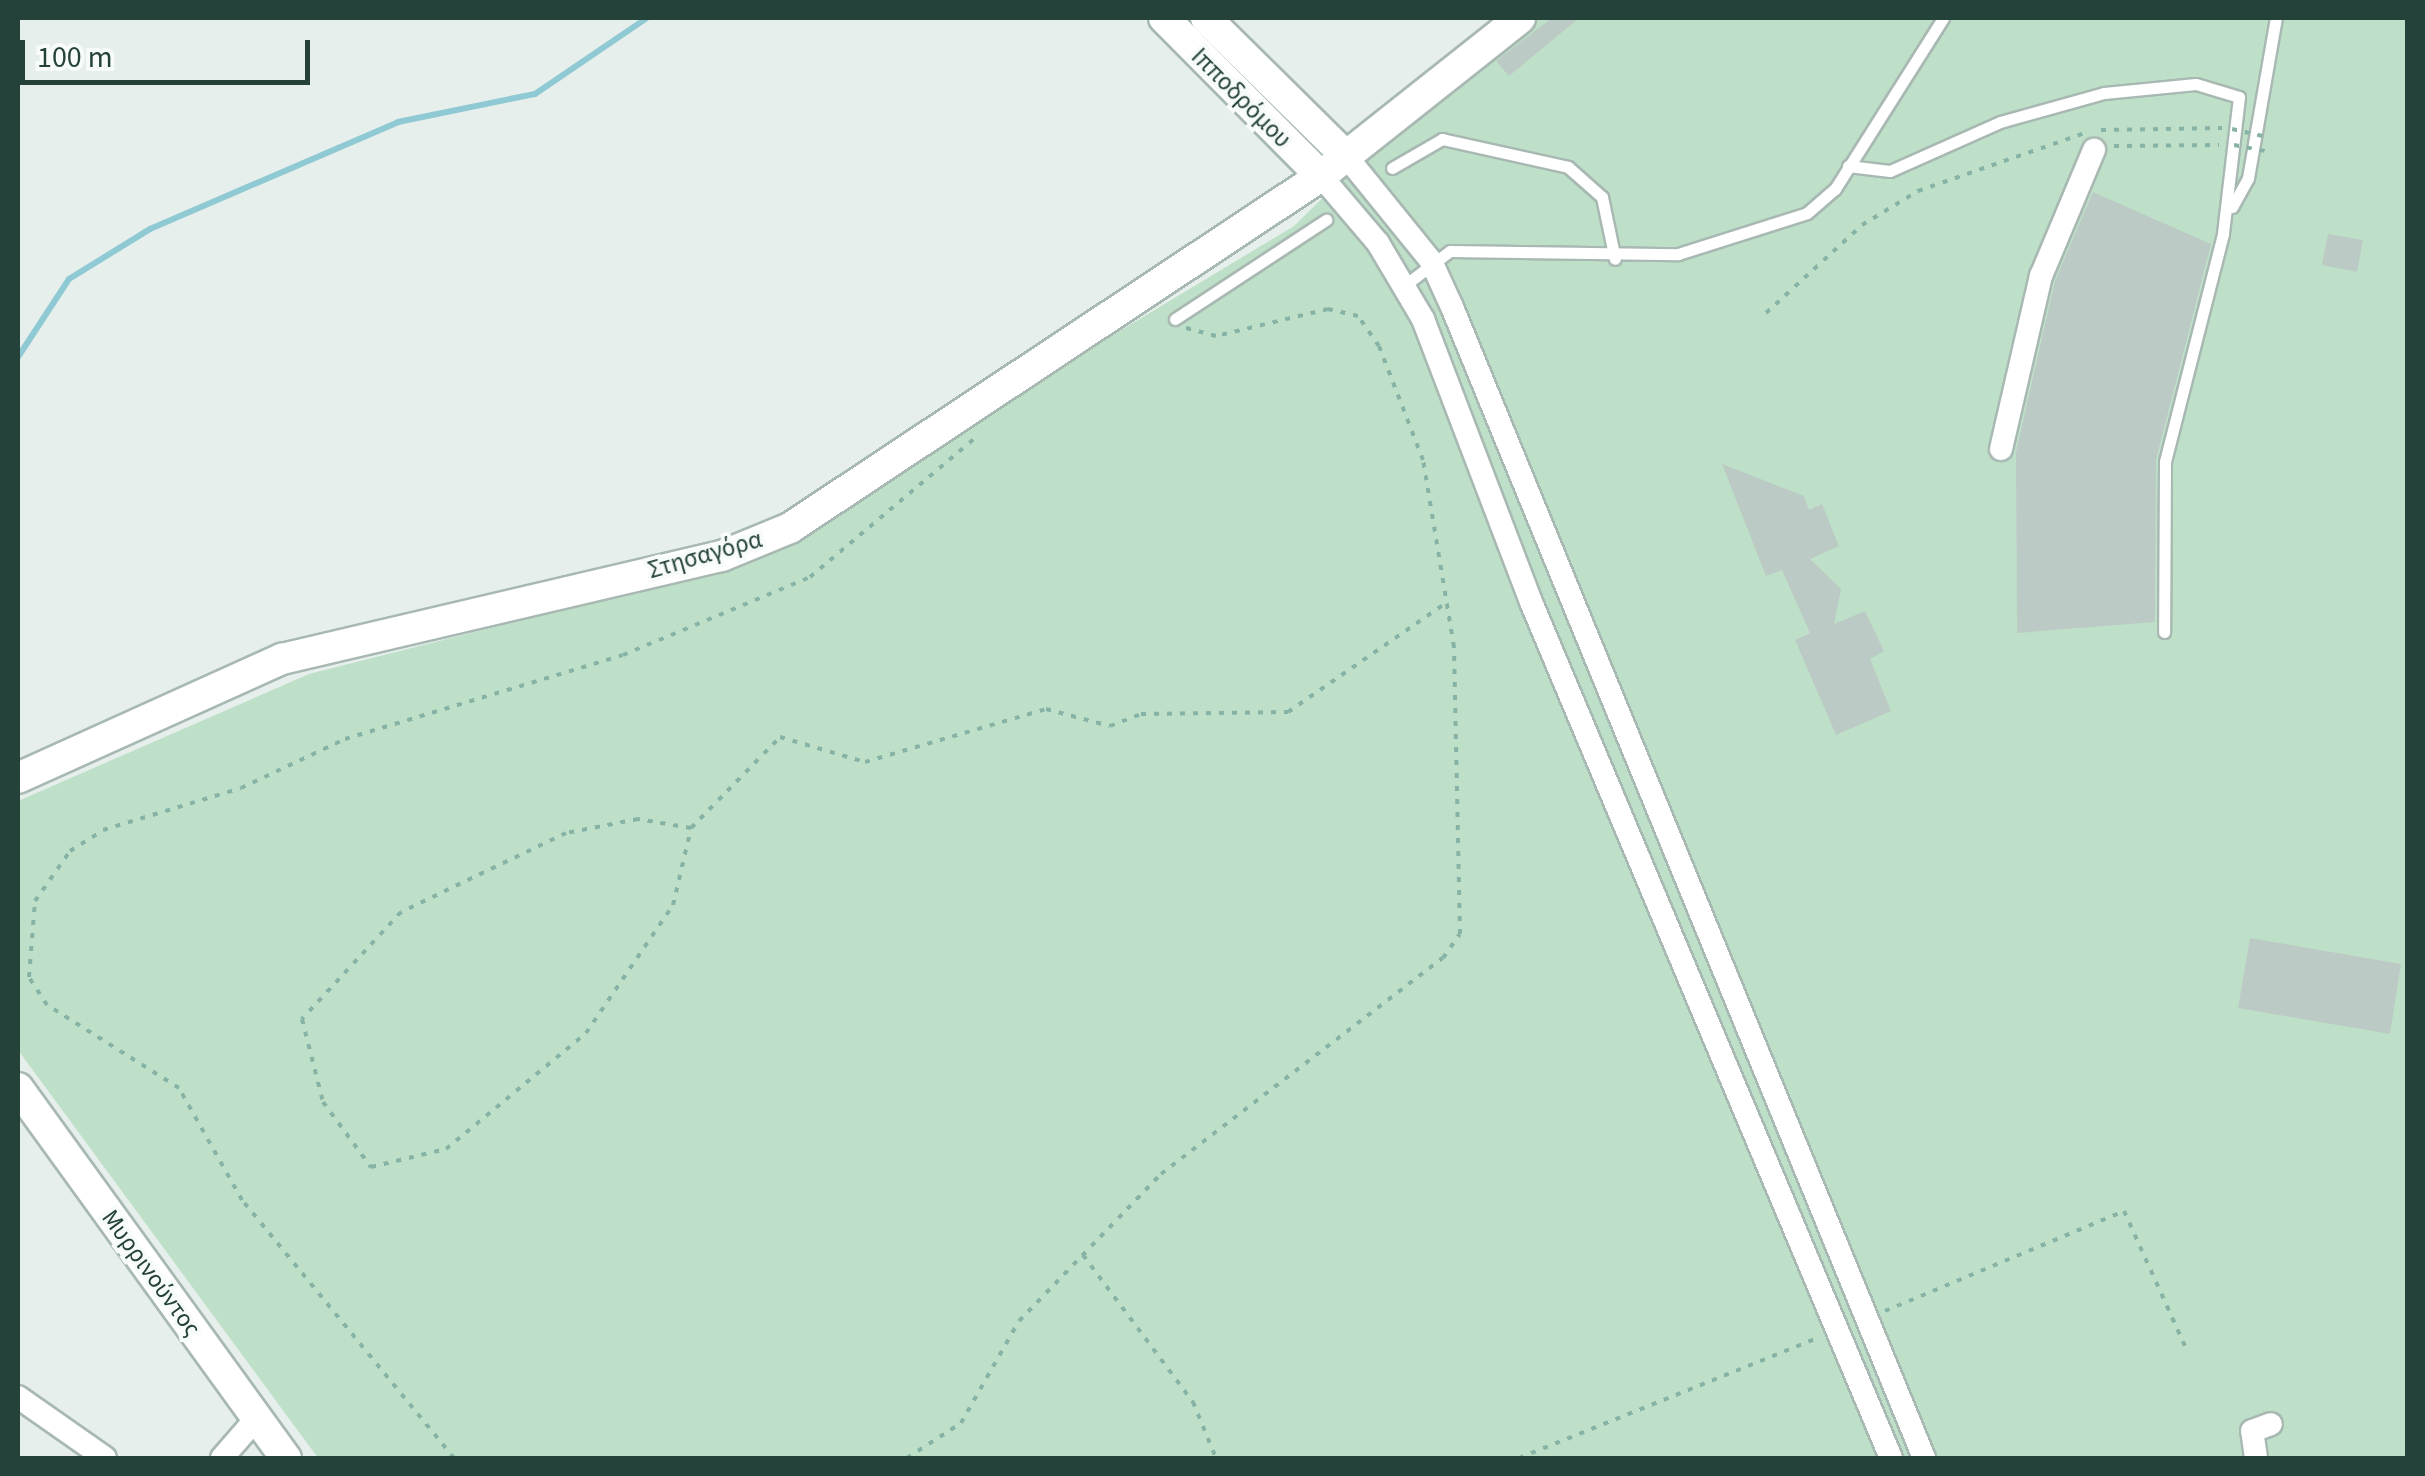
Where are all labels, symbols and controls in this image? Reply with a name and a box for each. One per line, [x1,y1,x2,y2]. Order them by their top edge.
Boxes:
scale bar [25,20,315,82]
text: 100 m [37,36,113,79]
street label: Ιπποδρόμου [1185,42,1297,154]
street label: Στησαγόρα [644,524,766,586]
street label: Μυρρινούντος [95,1204,207,1342]

